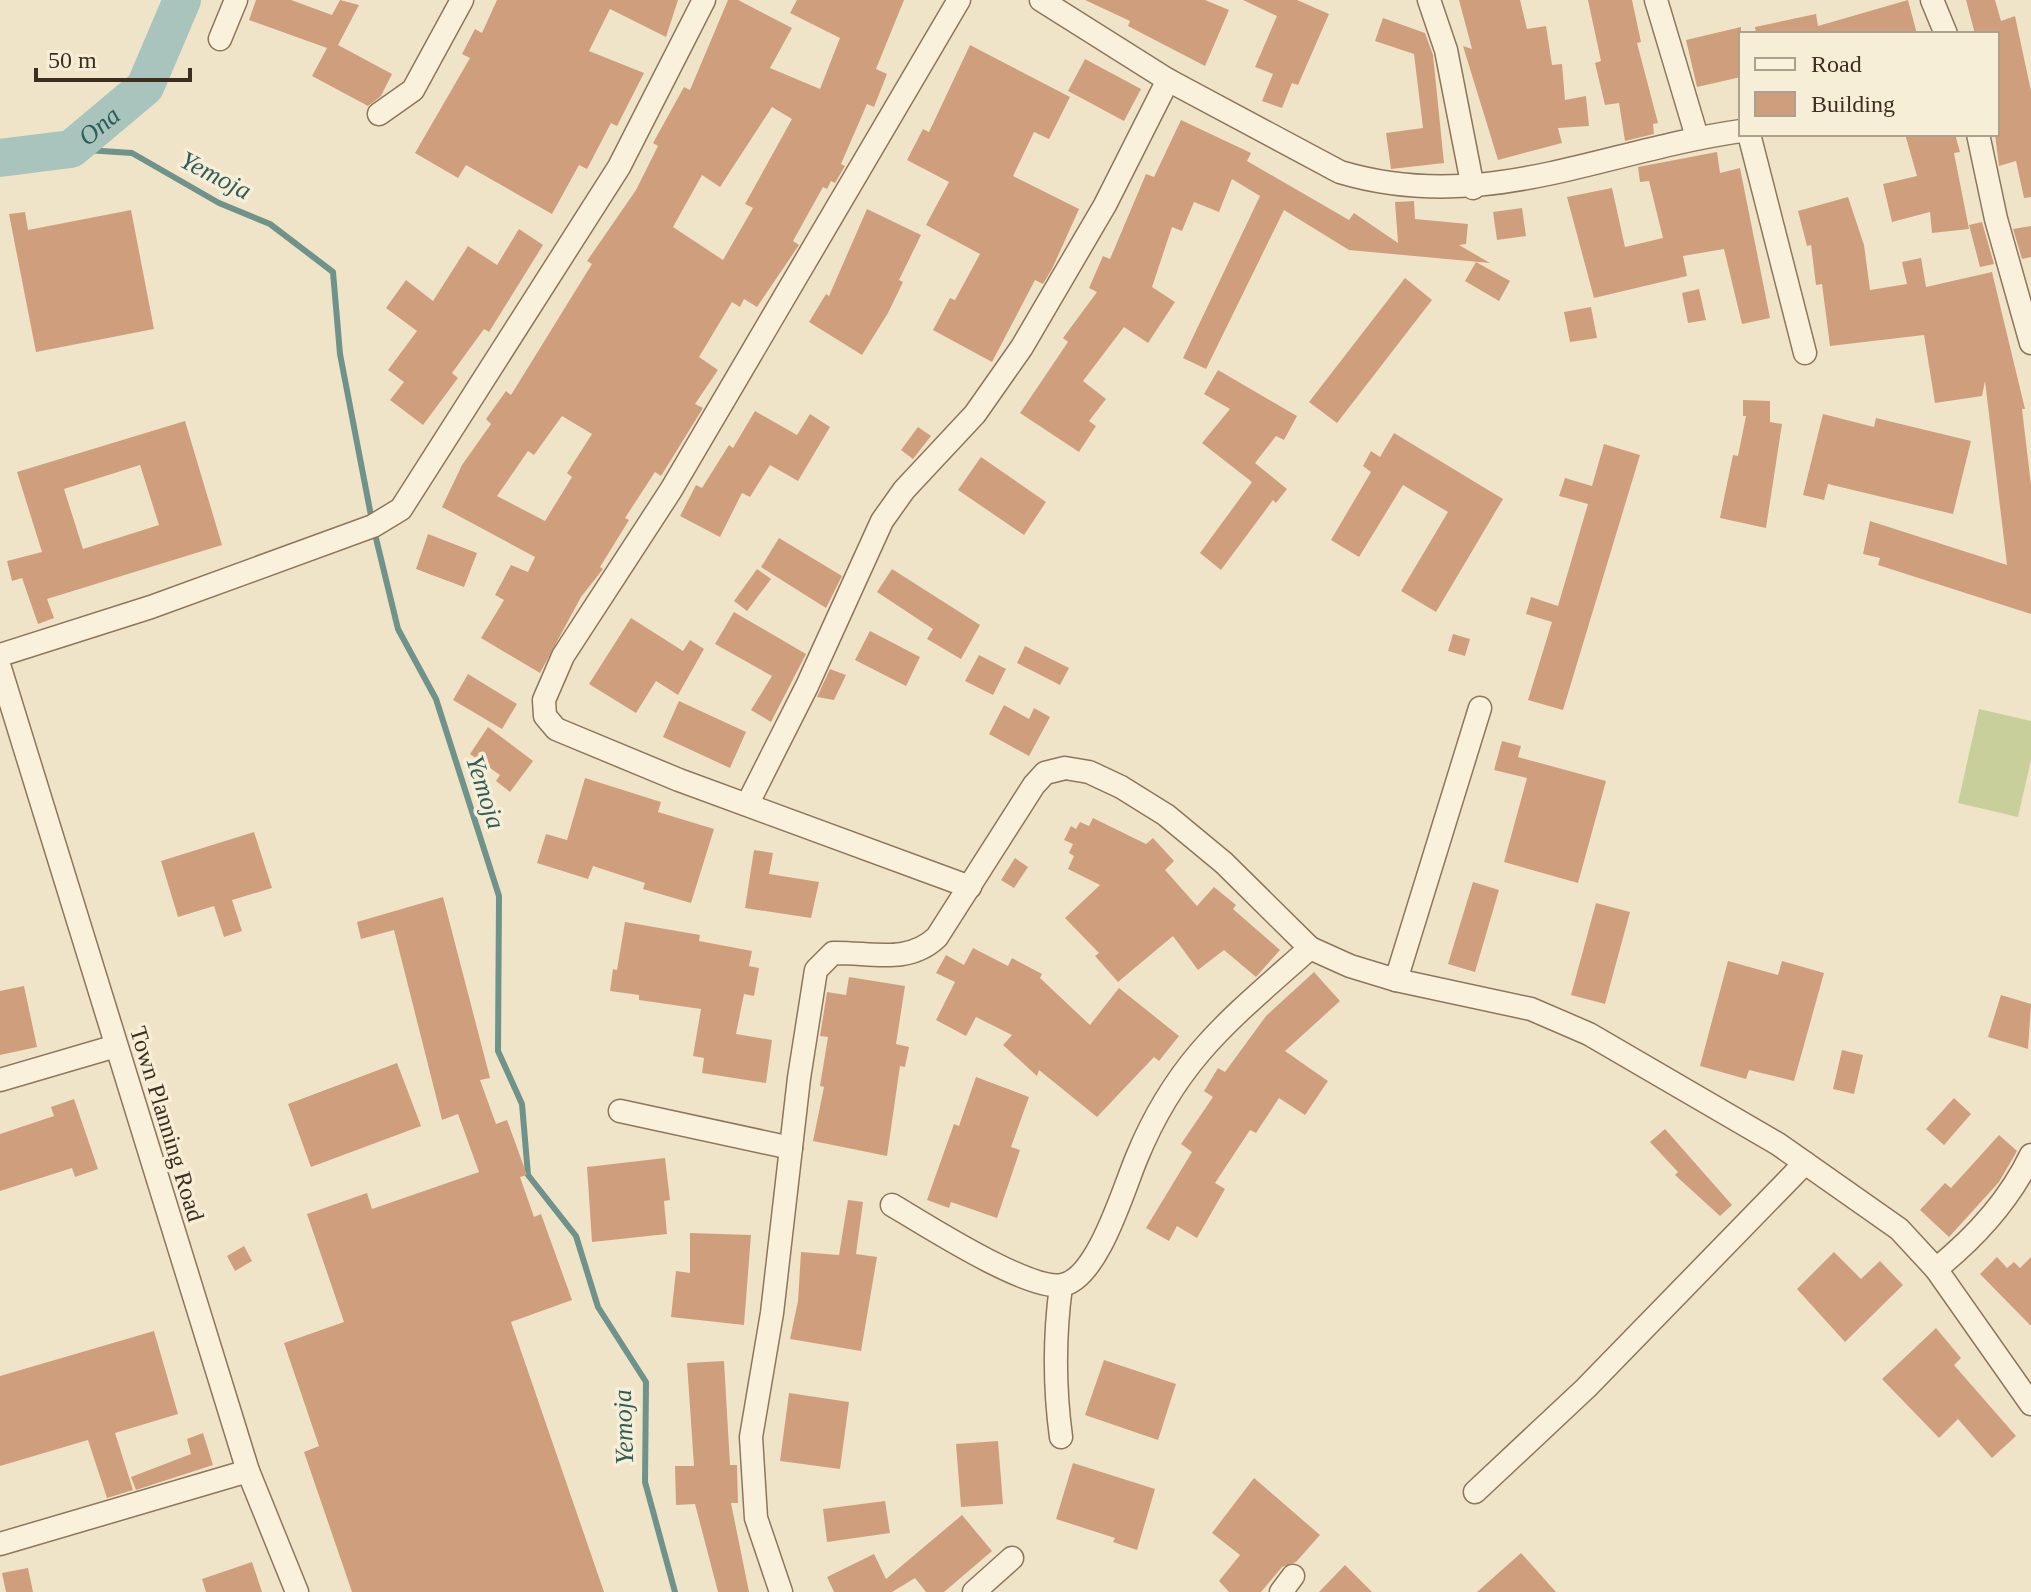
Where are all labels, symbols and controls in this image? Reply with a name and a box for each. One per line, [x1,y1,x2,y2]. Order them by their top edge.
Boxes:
scale bar [36,32,190,82]
legend [1739,32,1999,136]
text: 50 m [48,47,97,73]
text: Road [1811,51,1862,77]
text: Building [1811,91,1895,117]
water label: Ona [73,100,126,151]
water label: Yemoja [175,145,256,206]
water label: Yemoja [460,752,511,833]
street label: Town Planning Road [125,1023,209,1225]
water label: Yemoja [608,1389,639,1465]

